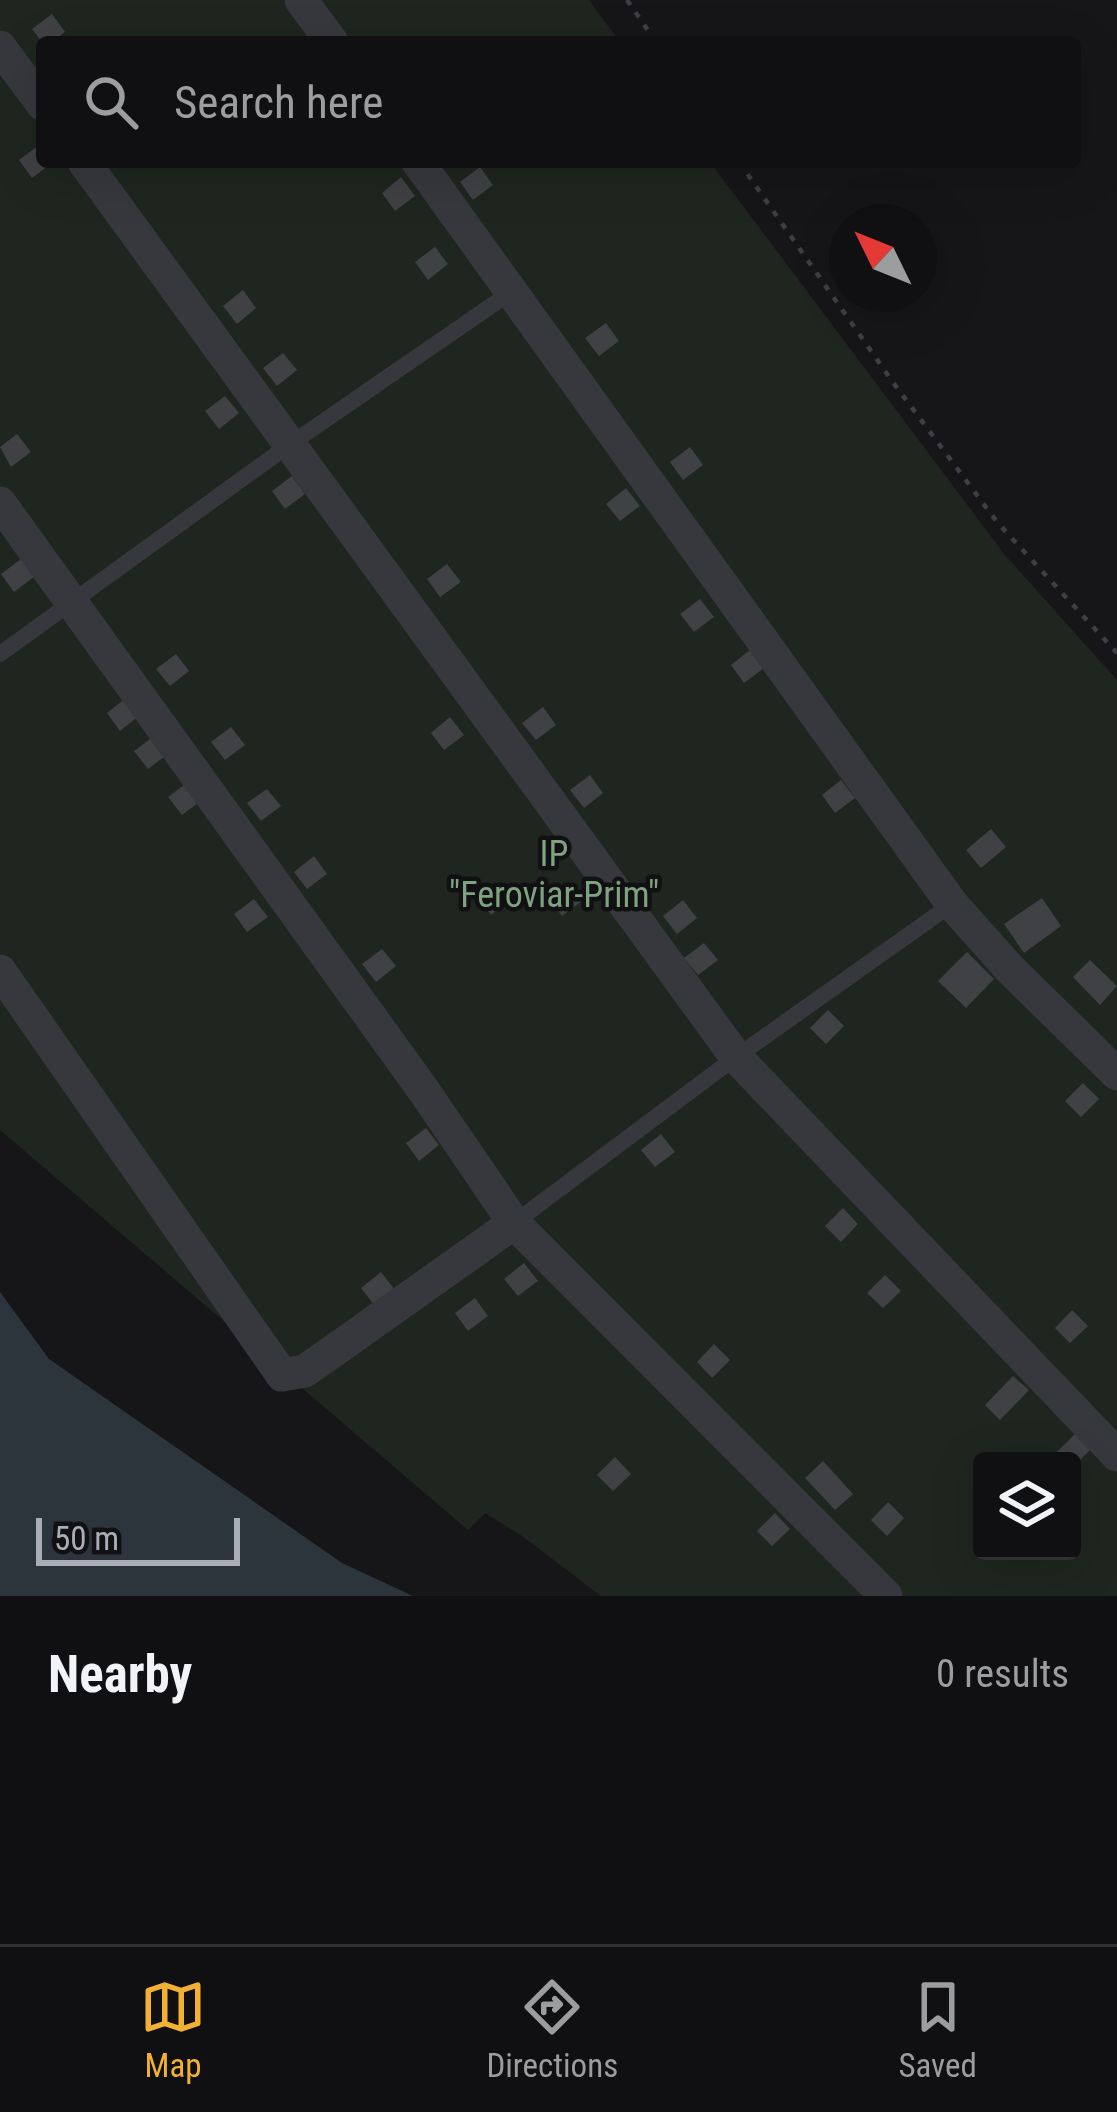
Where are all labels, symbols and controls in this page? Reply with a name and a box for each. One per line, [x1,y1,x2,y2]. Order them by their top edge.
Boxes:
search box [36,36,1081,168]
icon: search [78,69,144,135]
text: Search here [174,76,383,129]
north arrow [829,204,937,312]
park label: IP "Feroviar-Prim" [449,833,659,916]
map controls [973,1452,1081,1560]
button: layers [973,1452,1081,1560]
scale bar [36,1512,240,1565]
text: 50 m [54,1519,119,1558]
text: Nearby [48,1645,192,1704]
text: 0 results [936,1651,1069,1697]
tab: Map [140,1974,206,2085]
tab: Directions [486,1974,618,2085]
tab: Saved [898,1974,977,2085]

